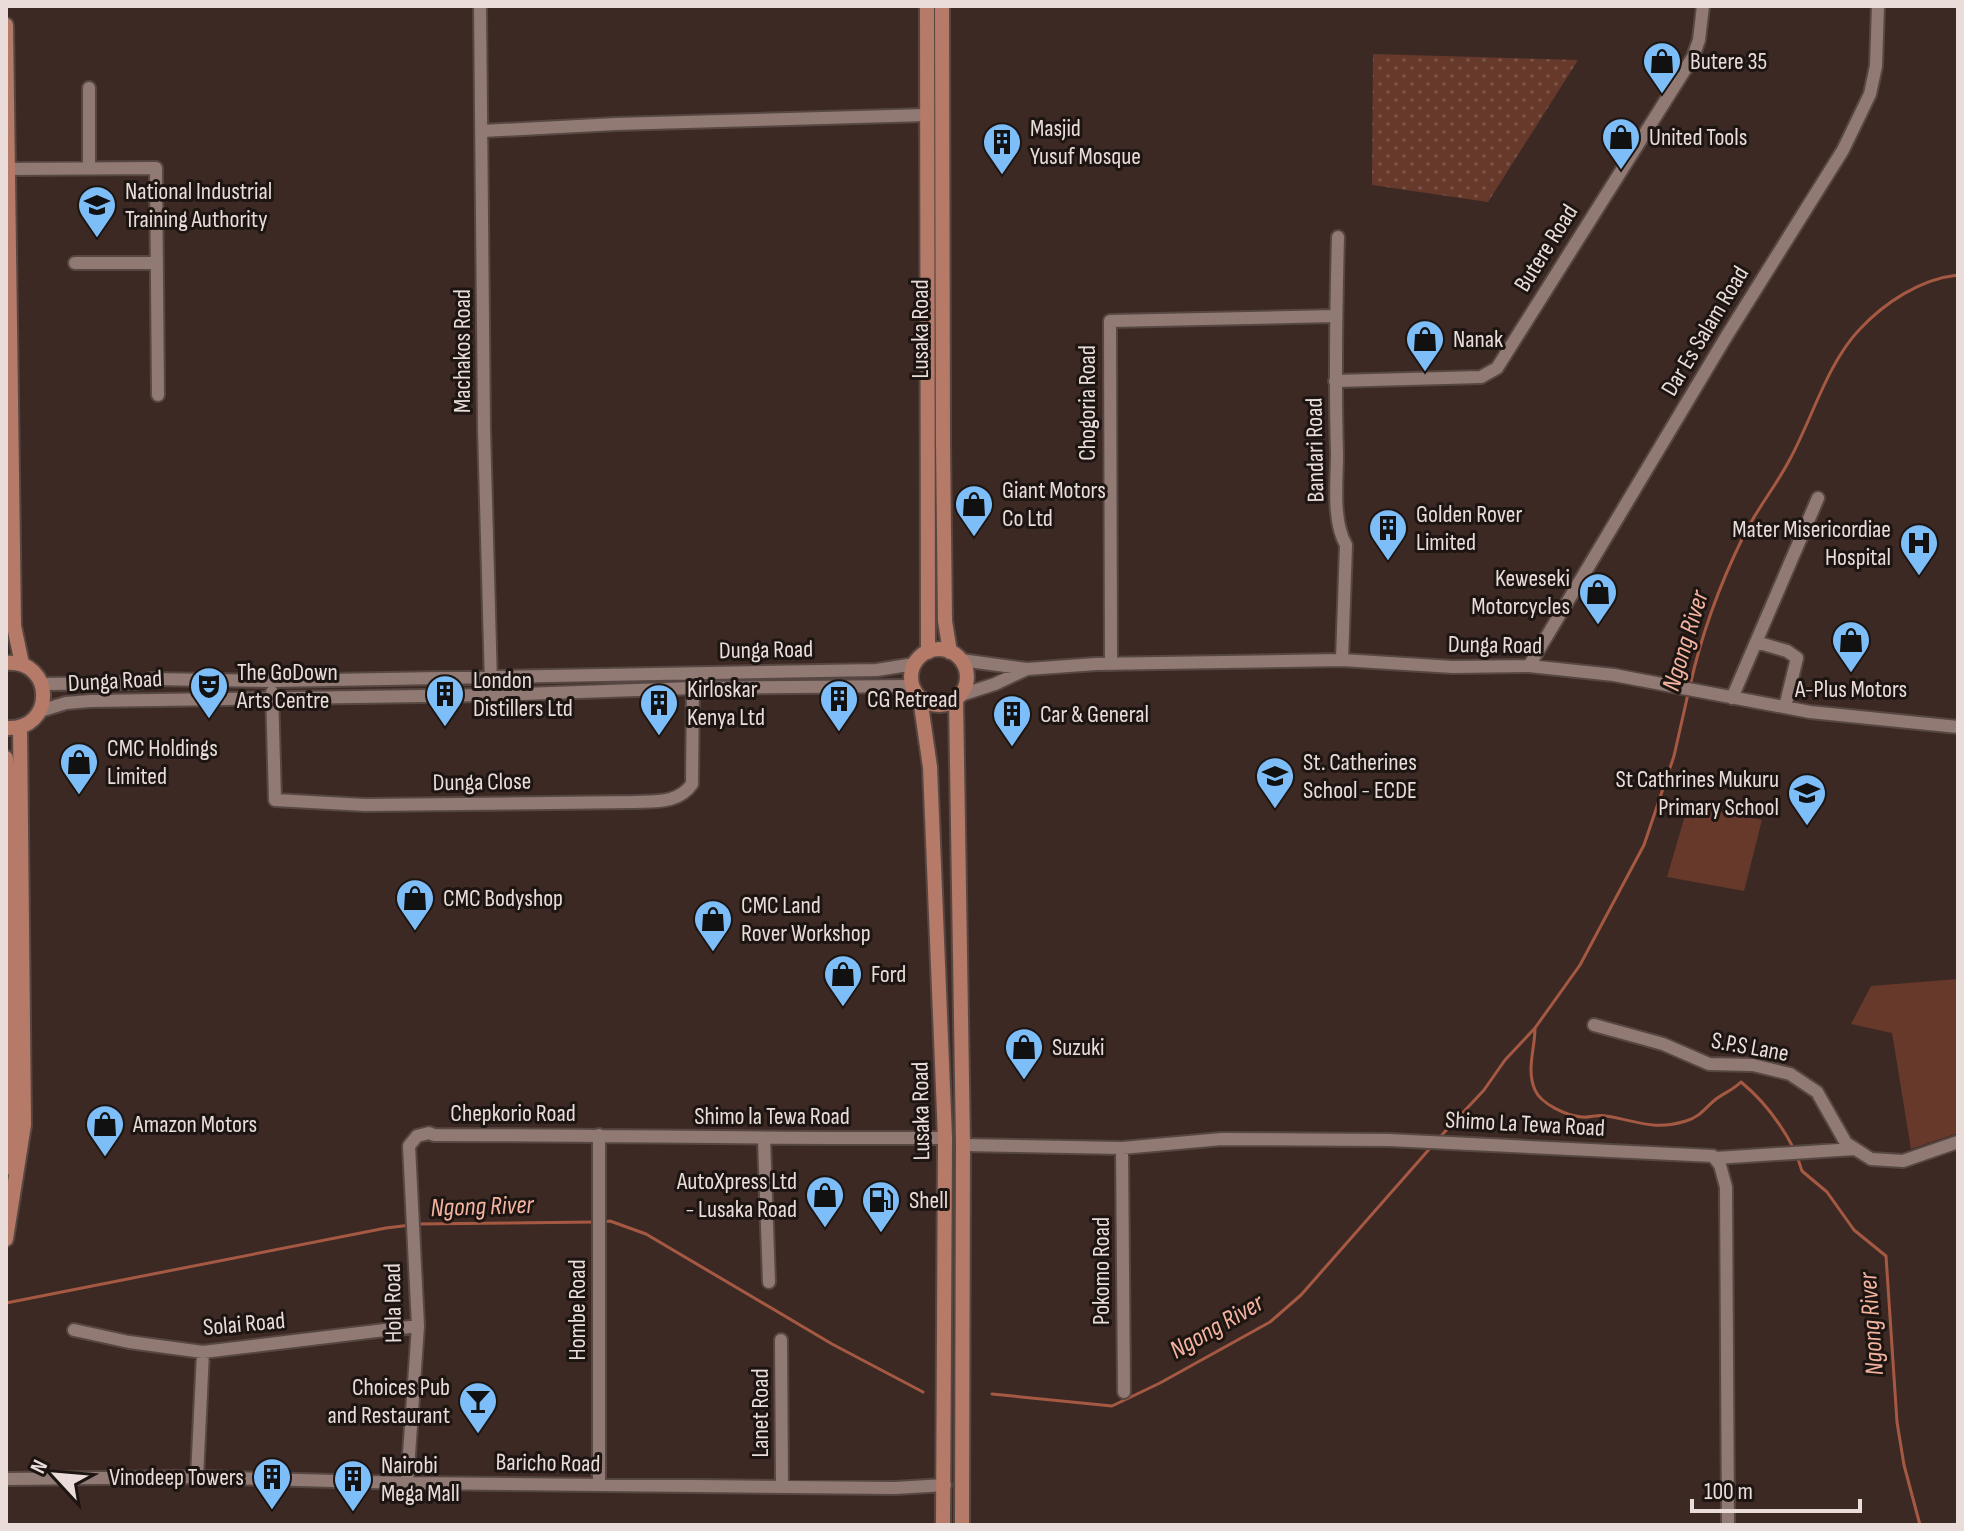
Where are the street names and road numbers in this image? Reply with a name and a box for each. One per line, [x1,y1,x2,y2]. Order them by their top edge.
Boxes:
street label: Butere Road [1508,199,1584,297]
street label: Dar Es Salam Road [1655,261,1755,401]
street label: Lusaka Road [906,280,935,378]
street label: Machakos Road [448,289,477,413]
street label: Chogoria Road [1073,345,1102,461]
street label: Bandari Road [1300,397,1330,503]
street label: Dunga Road [1448,630,1542,660]
street label: Dunga Road [719,635,813,665]
street label: Dunga Road [67,664,163,698]
street label: Dunga Close [432,767,532,797]
street label: S.P.S Lane [1709,1026,1791,1068]
street label: Lusaka Road [906,1061,936,1161]
street label: Chepkorio Road [450,1099,576,1128]
street label: Shimo la Tewa Road [694,1102,850,1131]
street label: Shimo La Tewa Road [1444,1105,1606,1143]
street label: Pokomo Road [1087,1217,1116,1325]
street label: Hombe Road [563,1260,592,1360]
street label: Hola Road [378,1263,408,1343]
street label: Solai Road [202,1306,286,1342]
street label: Lanet Road [746,1368,775,1458]
street label: Baricho Road [495,1448,601,1478]

